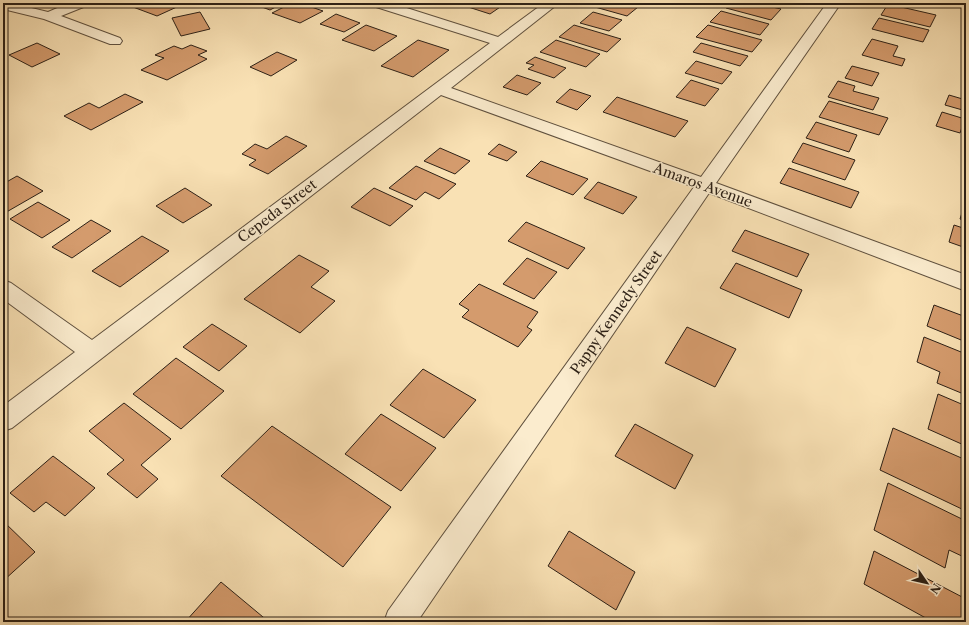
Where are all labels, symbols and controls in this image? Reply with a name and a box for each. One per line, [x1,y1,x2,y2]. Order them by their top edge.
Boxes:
street label: Amaros Avenue [650,158,755,211]
street label: Cepeda Street [234,175,320,247]
street label: Pappy Kennedy Street [566,246,666,378]
north arrow [907,563,947,603]
text: N [927,581,944,597]

